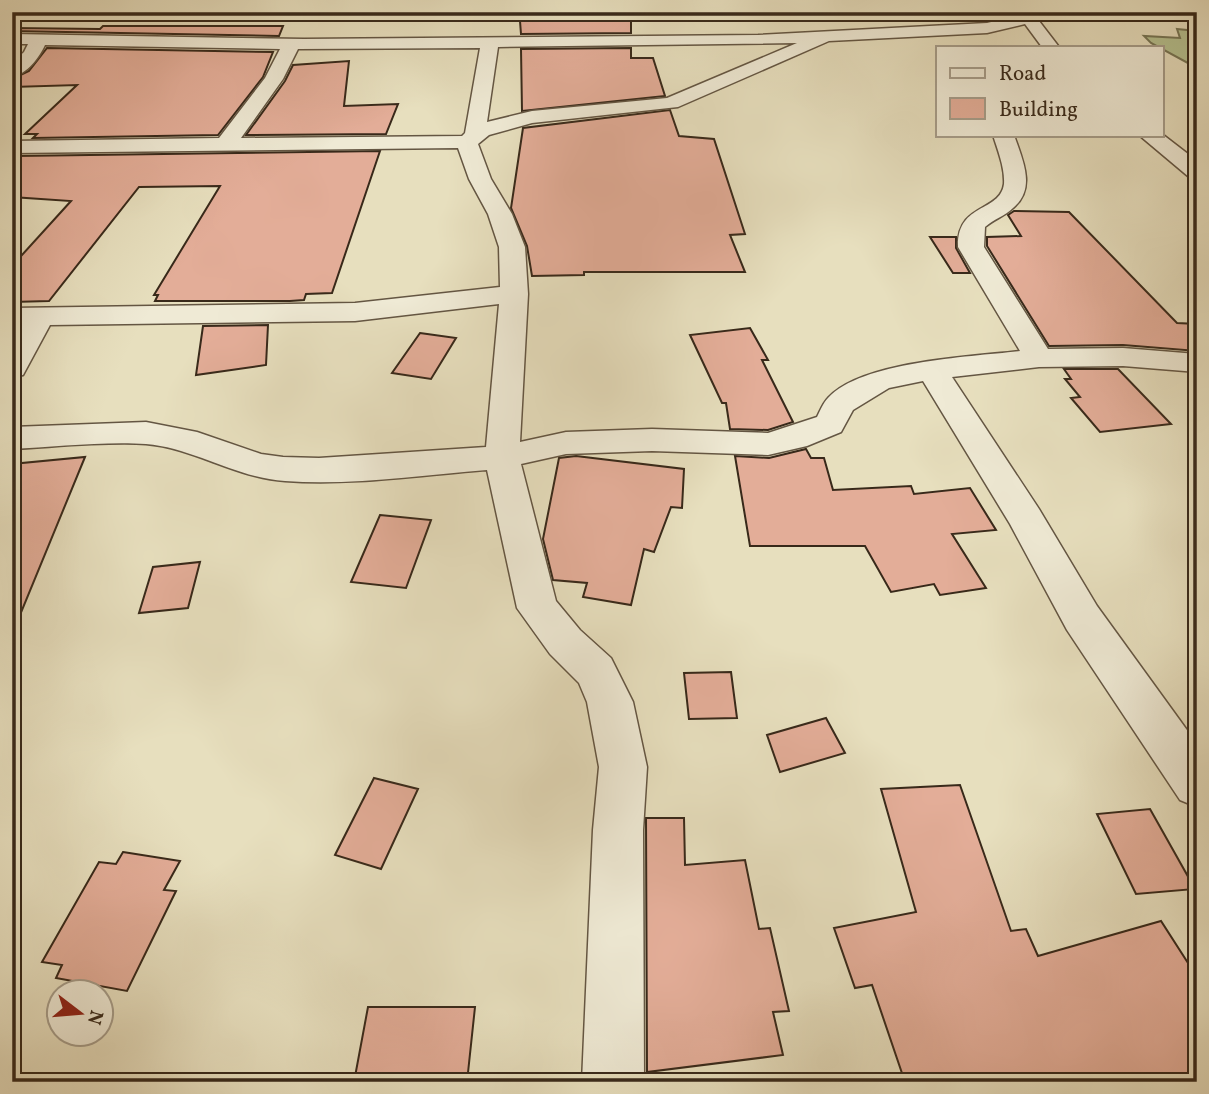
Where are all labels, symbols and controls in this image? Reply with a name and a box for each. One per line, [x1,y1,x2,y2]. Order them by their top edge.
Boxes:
legend [936,46,1164,136]
text: Road [999,60,1046,89]
text: Building [999,96,1078,125]
north arrow [46,978,116,1048]
text: N [80,1007,109,1028]

